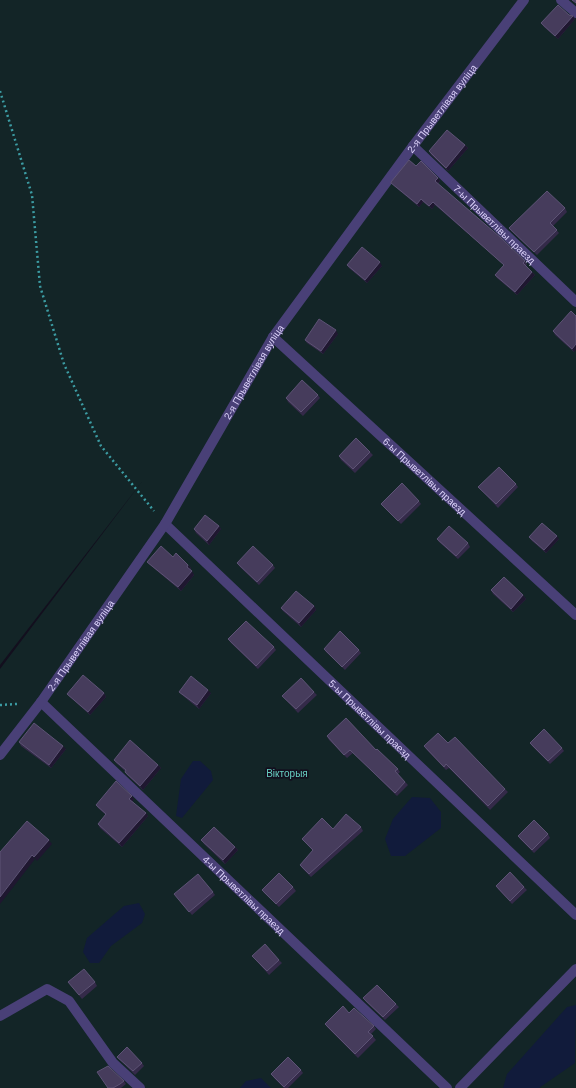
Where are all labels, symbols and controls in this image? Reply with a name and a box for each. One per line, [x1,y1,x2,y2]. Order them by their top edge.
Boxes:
street label: 2-я Прыветлівая вуліца [405,62,479,155]
street label: 7-ы Прыветлівы праезд [451,183,538,266]
street label: 2-я Прыветлівая вуліца [222,322,286,421]
street label: 6-ы Прыветлівы праезд [381,436,468,518]
street label: 2-я Прыветлівая вуліца [45,598,117,693]
street label: 5-ы Прыветлівы праезд [326,678,413,761]
park label: Вікторыя [266,768,308,779]
street label: 4-ы Прыветлівы праезд [200,854,287,937]

